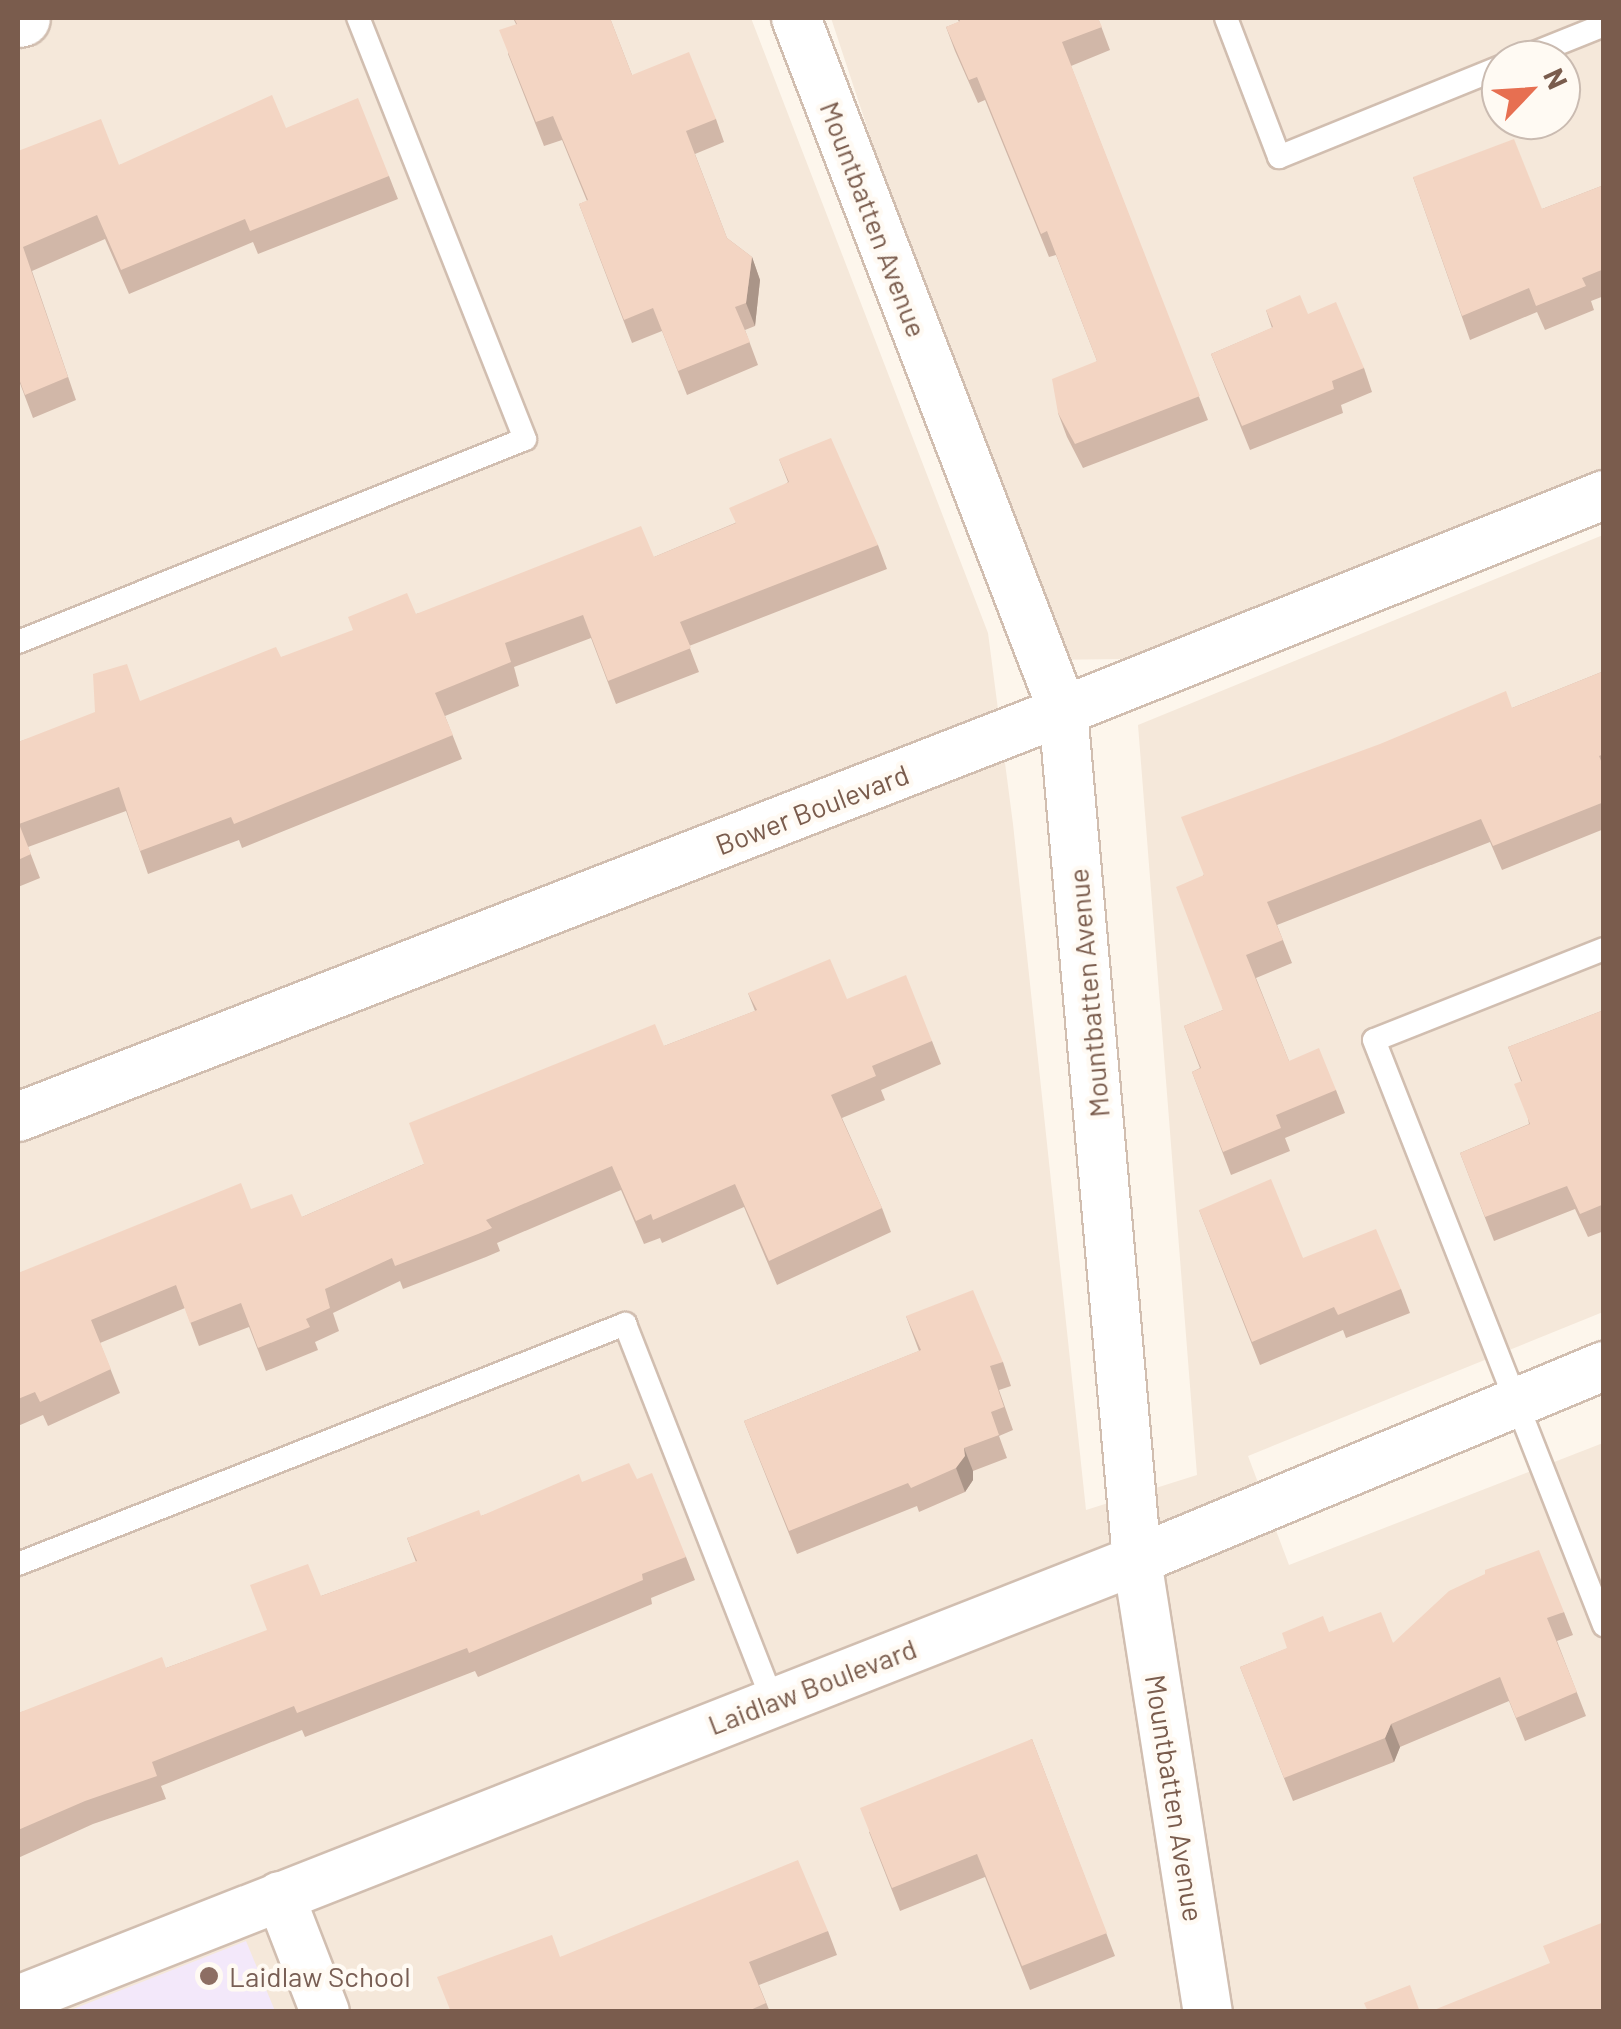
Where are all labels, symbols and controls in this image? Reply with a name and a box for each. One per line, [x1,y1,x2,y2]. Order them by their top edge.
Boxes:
north arrow [1481,40,1581,140]
text: N [1537,63,1576,94]
street label: Mountbatten Avenue [814,96,934,342]
street label: Bower Boulevard [711,757,913,861]
street label: Mountbatten Avenue [1060,867,1116,1119]
street label: Laidlaw Boulevard [703,1631,921,1741]
street label: Mountbatten Avenue [1139,1672,1211,1924]
place label: Laidlaw School [229,1959,411,1993]
marker: Laidlaw School [198,1965,220,1987]

